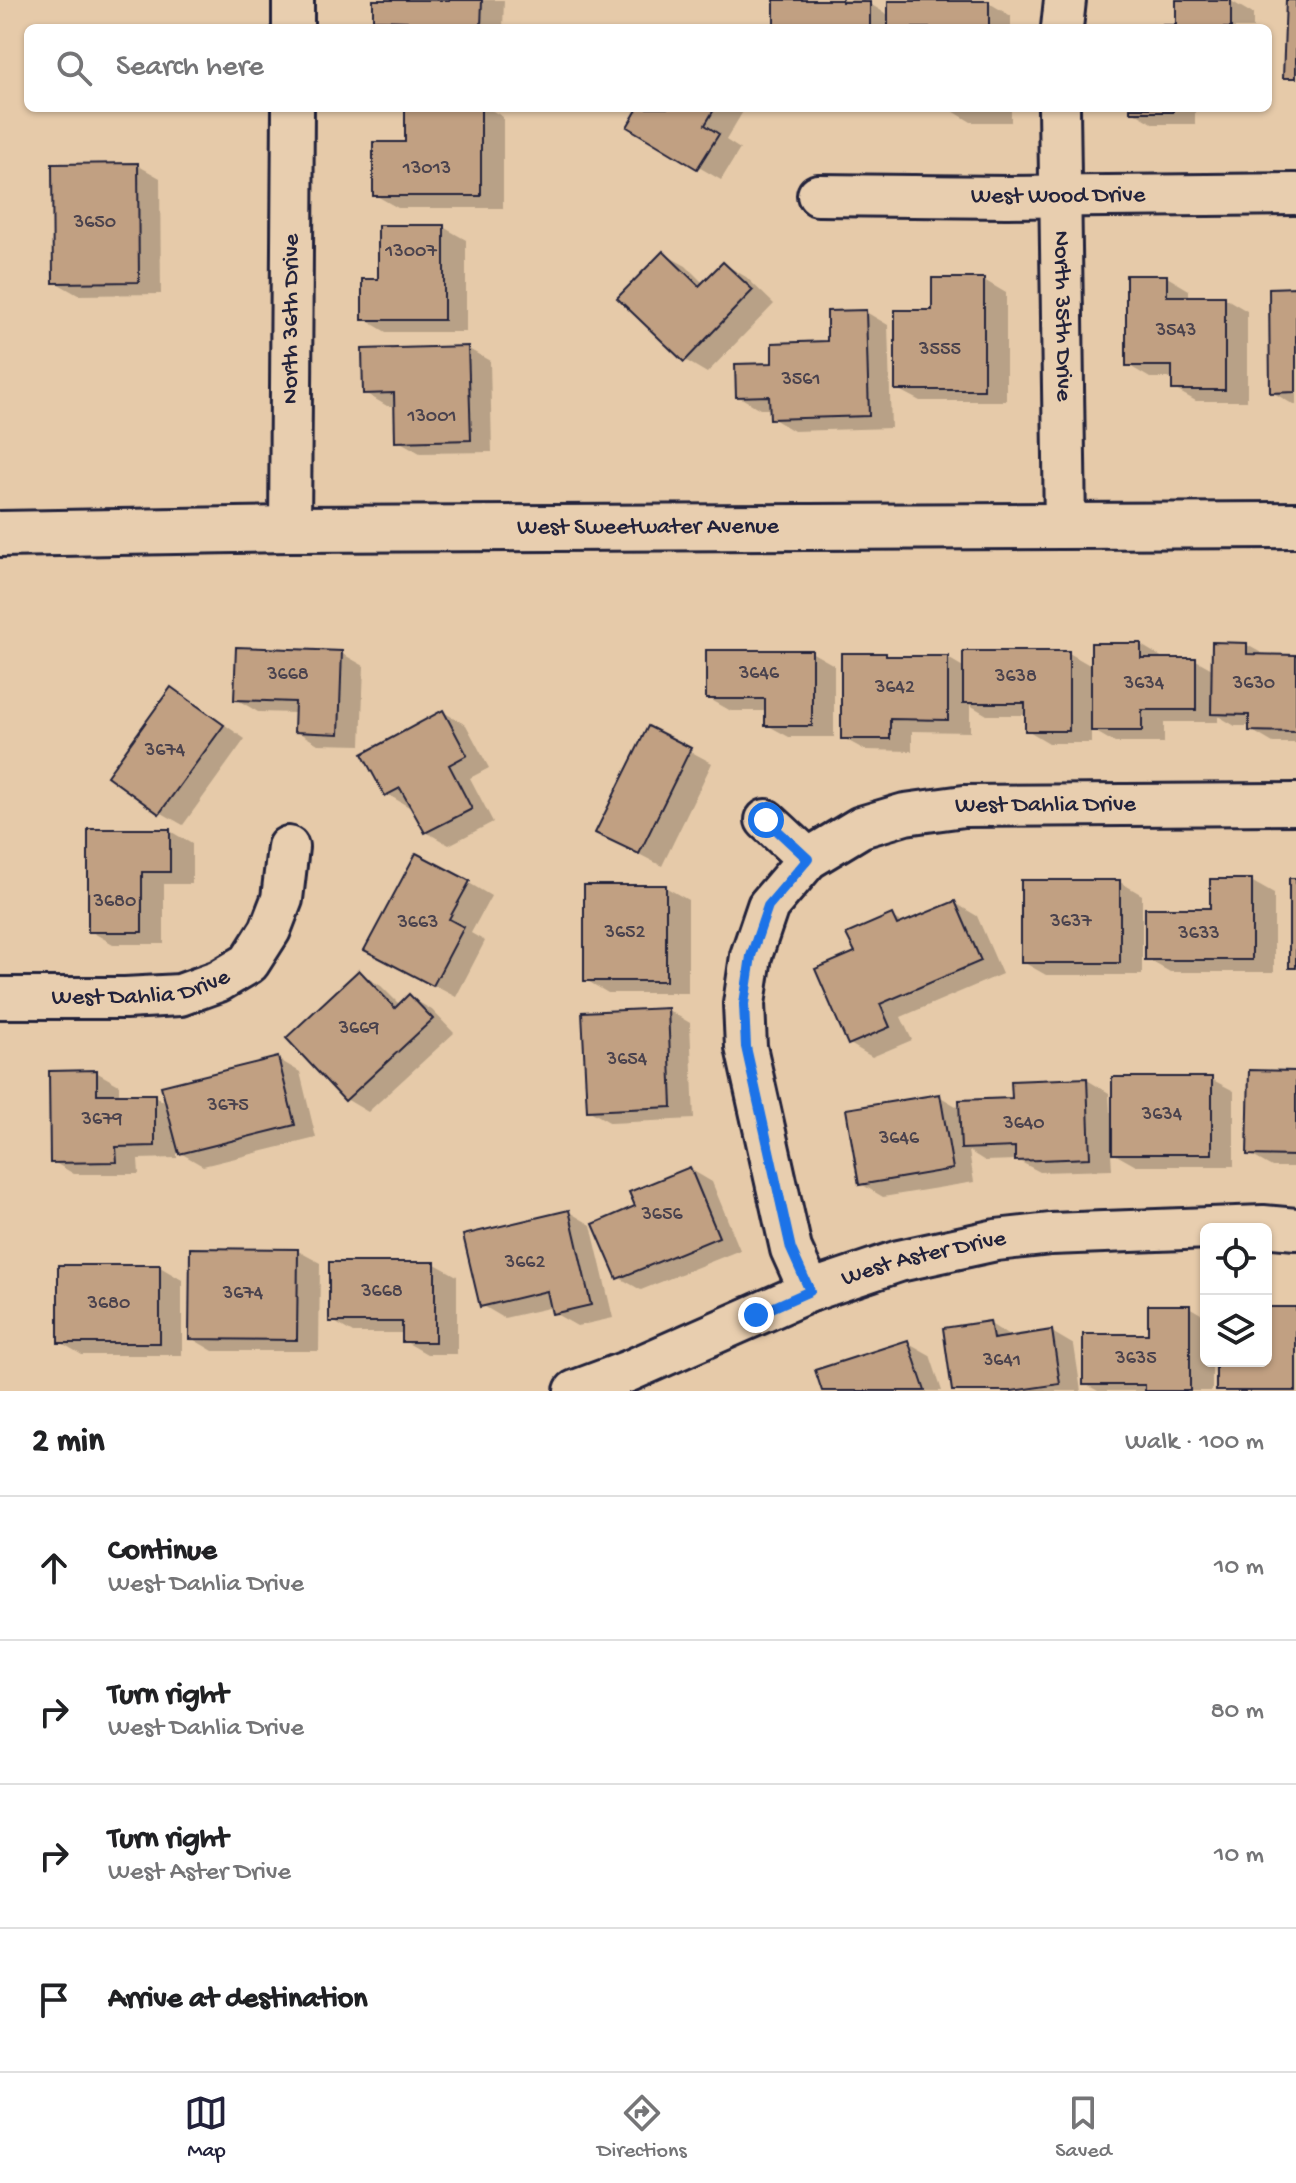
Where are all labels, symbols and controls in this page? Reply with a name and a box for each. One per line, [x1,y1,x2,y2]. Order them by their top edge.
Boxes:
search box [24,24,1272,112]
icon: search [52,46,96,90]
text: Search here [116,51,264,86]
house number: 13013 [402,158,451,181]
street label: West Wood Drive [971,181,1146,212]
house number: 3650 [73,212,116,235]
street label: North 35th Drive [1046,230,1078,402]
street label: North 36th Drive [276,233,307,404]
house number: 13007 [384,241,437,264]
house number: 3543 [1155,320,1196,343]
house number: 3555 [918,339,961,362]
house number: 3561 [780,369,821,392]
house number: 13001 [406,406,457,429]
street label: West Sweetwater Avenue [517,513,780,543]
house number: 3646 [738,663,780,686]
house number: 3668 [266,664,309,687]
house number: 3638 [994,666,1037,689]
house number: 3634 [1123,673,1165,696]
house number: 3630 [1232,673,1275,696]
house number: 3642 [874,677,915,700]
house number: 3674 [144,740,186,763]
street label: West Dahlia Drive [955,790,1137,821]
route start [748,802,784,838]
house number: 3680 [93,891,136,914]
house number: 3637 [1049,911,1092,934]
house number: 3663 [396,912,439,935]
house number: 3652 [604,922,646,945]
house number: 3633 [1177,923,1220,946]
street label: West Dahlia Drive [52,963,236,1013]
house number: 3669 [338,1018,379,1041]
house number: 3654 [606,1049,648,1072]
house number: 3675 [206,1095,249,1118]
house number: 3634 [1141,1104,1183,1127]
house number: 3679 [81,1109,122,1132]
house number: 3640 [1002,1113,1045,1136]
house number: 3646 [878,1128,920,1151]
house number: 3656 [640,1204,683,1227]
map controls [1200,1223,1272,1367]
button: locate [1200,1223,1272,1295]
street label: West Aster Drive [838,1224,1008,1294]
house number: 3662 [504,1252,545,1275]
house number: 3668 [360,1281,403,1304]
house number: 3674 [222,1283,264,1306]
house number: 3680 [87,1293,130,1316]
button: layers [1200,1295,1272,1367]
route end [738,1297,774,1333]
house number: 3635 [1114,1348,1157,1371]
house number: 3641 [982,1350,1021,1373]
text: 2 min [32,1423,104,1463]
text: Walk · 100 m [1125,1428,1264,1459]
text: Continue [108,1535,217,1570]
icon: ahead [32,1546,76,1590]
text: 10 m [1214,1553,1264,1584]
text: West Dahlia Drive [108,1570,304,1601]
text: Turn right [108,1679,228,1714]
icon: right [32,1690,76,1734]
text: 80 m [1210,1697,1264,1728]
text: West Dahlia Drive [108,1714,304,1745]
text: Turn right [108,1823,228,1858]
icon: right [32,1834,76,1878]
text: 10 m [1214,1841,1264,1872]
text: West Aster Drive [108,1858,291,1889]
icon: arrive [32,1978,76,2022]
text: Arrive at destination [108,1983,368,2018]
tab: Map [184,2091,228,2165]
tab: Directions [597,2091,687,2165]
tab: Saved [1055,2091,1112,2165]

